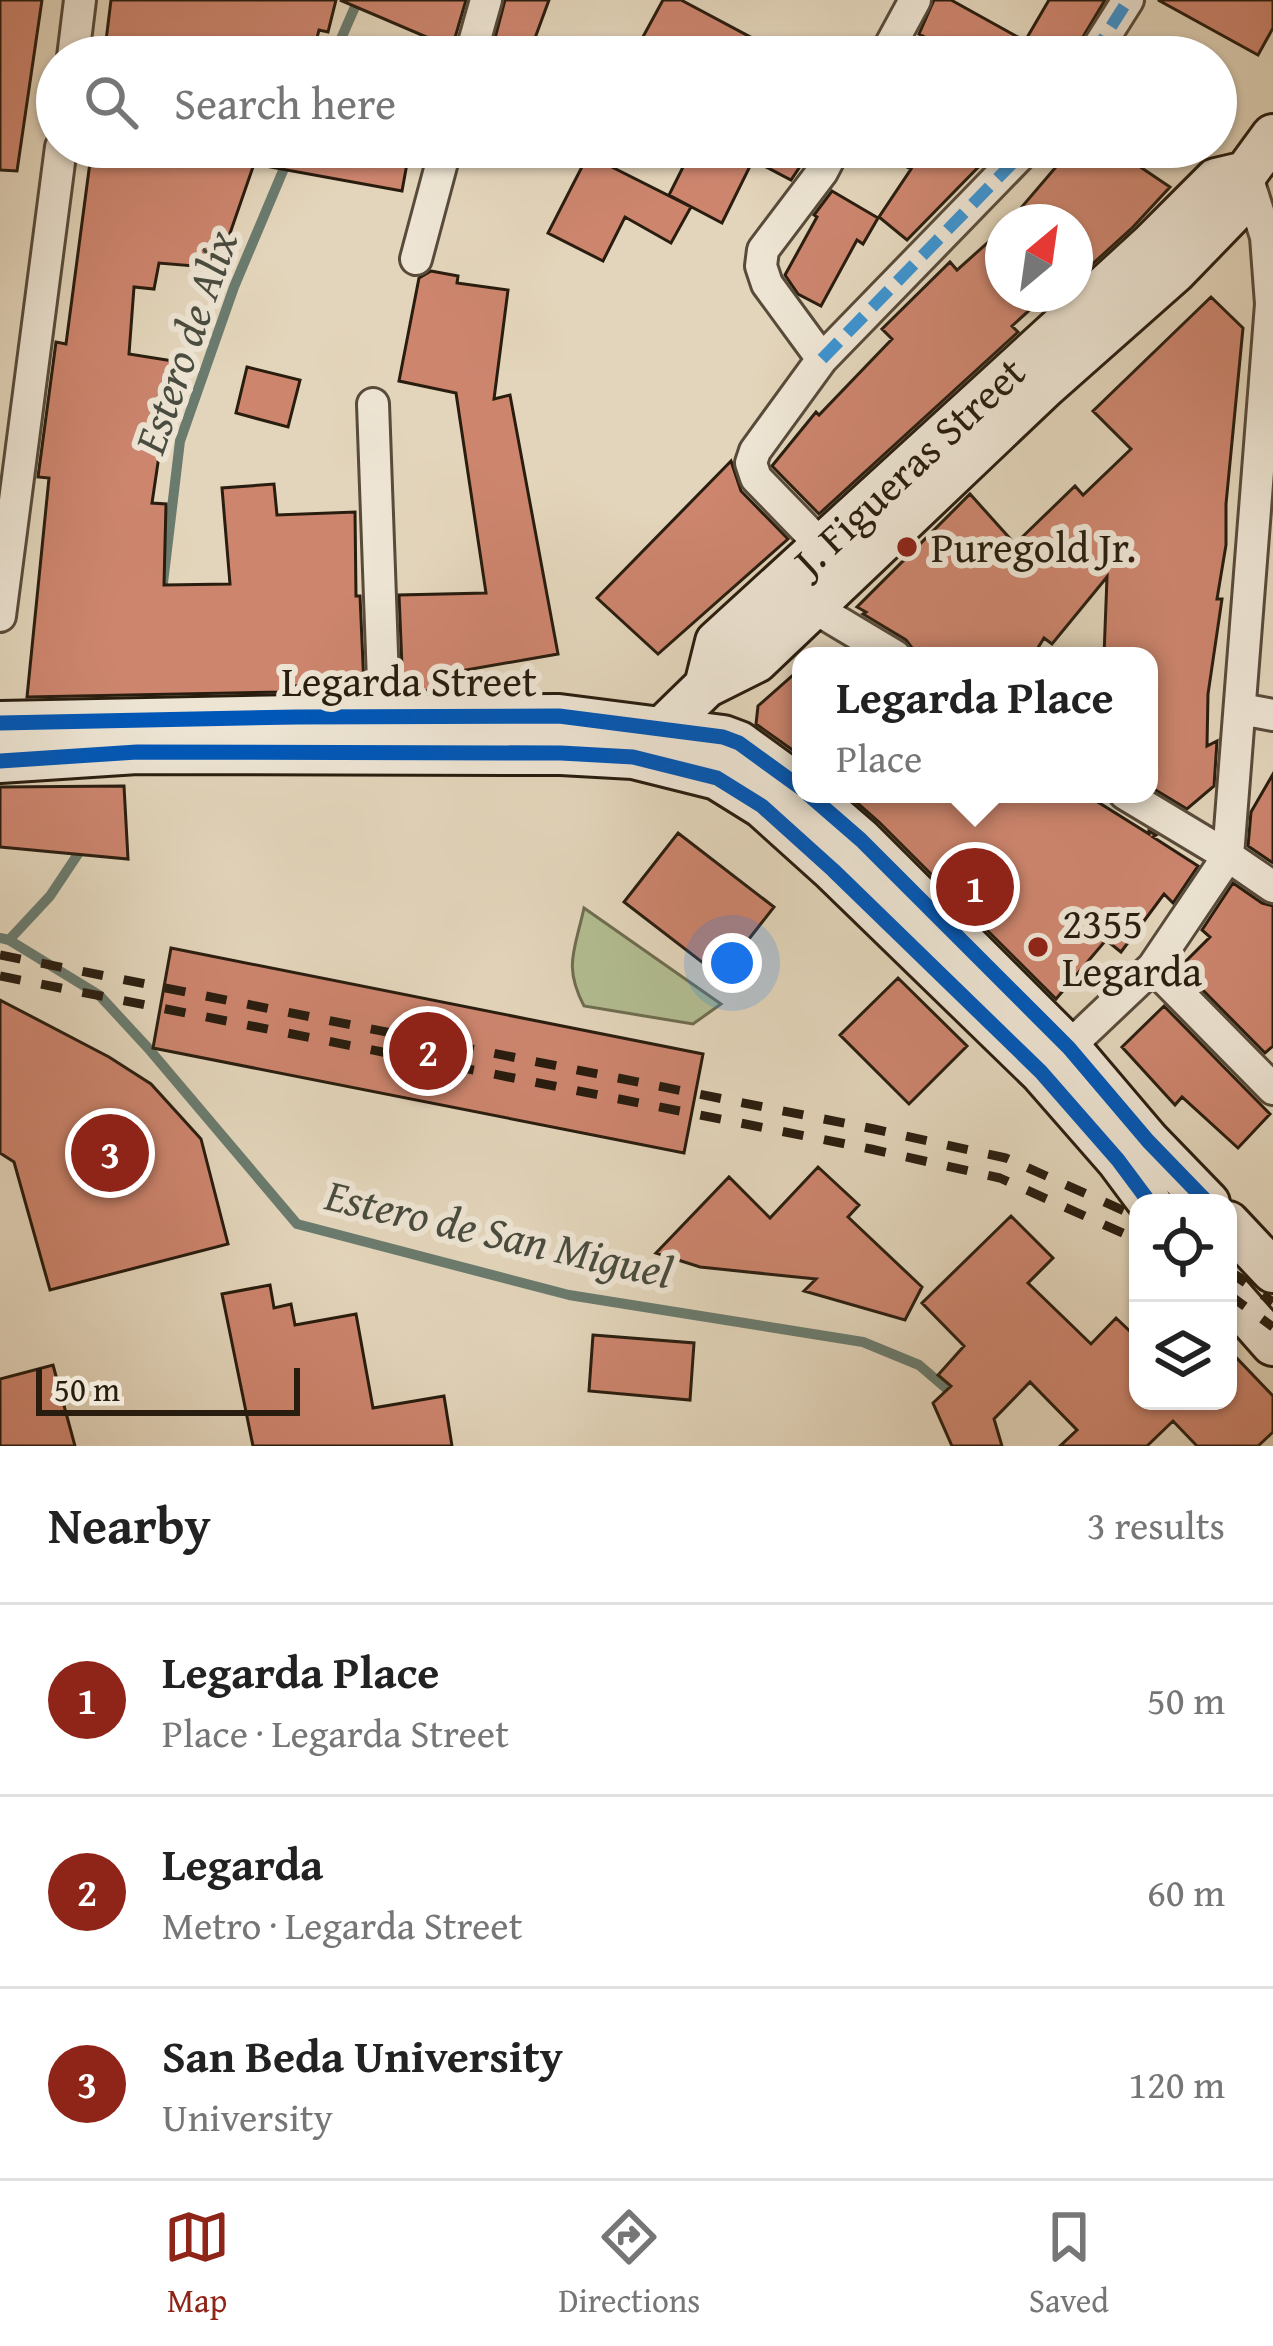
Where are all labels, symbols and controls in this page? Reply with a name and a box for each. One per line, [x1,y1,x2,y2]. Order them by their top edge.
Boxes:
search box [36,36,1237,168]
icon: search [78,69,144,135]
text: Search here [174,70,396,135]
north arrow [985,204,1093,312]
water label: Estero de Alix [116,221,253,463]
street label: J. Figueras Street [776,342,1038,593]
place label: Puregold Jr. [931,516,1136,577]
marker: Puregold Jr. [894,534,920,560]
popup [792,647,1158,803]
street label: Legarda Street [281,650,537,711]
text: Legarda Place [836,664,1114,729]
text: Place [836,729,922,786]
pin: 1 [936,842,1014,932]
place label: 2355 Legarda [1062,892,1202,1001]
your location [702,933,762,993]
marker: 2355 Legarda [1025,934,1051,960]
pin: 2 [389,1006,467,1096]
pin: 3 [71,1108,149,1198]
water label: Estero de San Miguel [318,1161,679,1304]
map controls [1129,1194,1237,1410]
button: locate [1129,1194,1237,1302]
button: layers [1129,1302,1237,1410]
scale bar [36,1362,300,1415]
text: 50 m [54,1365,120,1413]
text: Nearby [48,1487,211,1562]
text: 3 results [1087,1496,1225,1553]
text: Legarda Place [162,1639,439,1704]
text: 1 [77,1671,97,1728]
text: 50 m [1147,1671,1225,1728]
text: Place · Legarda Street [162,1704,509,1761]
text: Legarda [162,1831,323,1896]
text: 2 [77,1863,97,1920]
text: 60 m [1147,1863,1225,1920]
text: Metro · Legarda Street [162,1896,522,1953]
text: San Beda University [162,2023,563,2088]
text: 3 [77,2055,97,2112]
text: 120 m [1128,2055,1225,2112]
text: University [162,2088,333,2145]
tab: Map [164,2204,230,2324]
tab: Directions [559,2204,700,2324]
tab: Saved [1029,2204,1109,2324]

